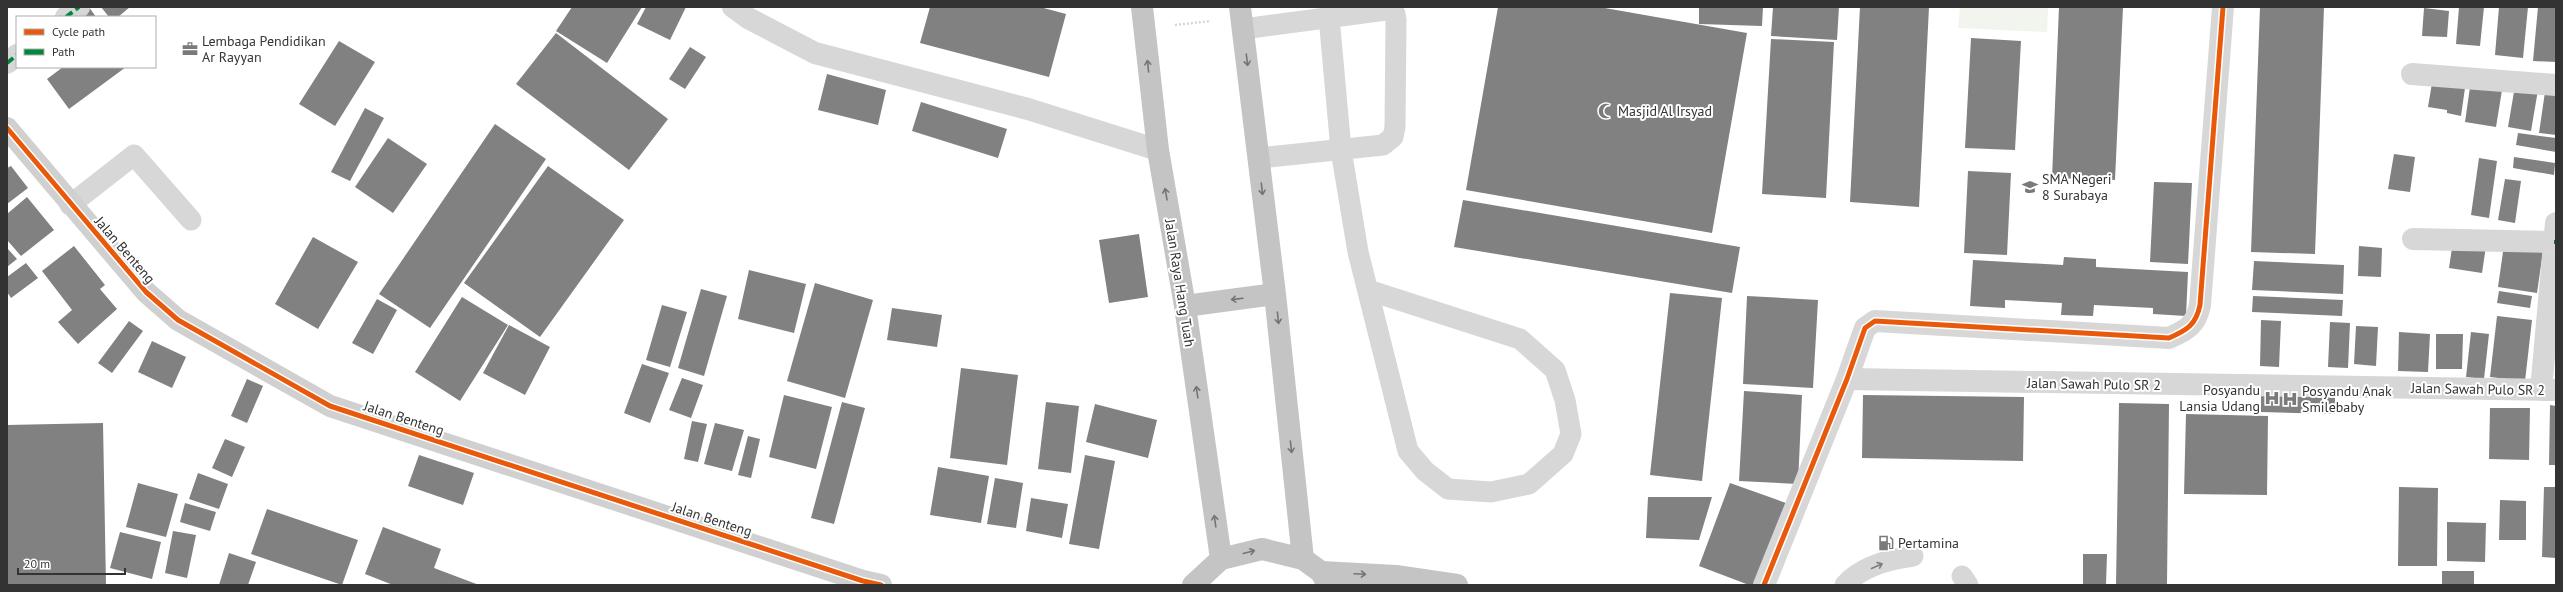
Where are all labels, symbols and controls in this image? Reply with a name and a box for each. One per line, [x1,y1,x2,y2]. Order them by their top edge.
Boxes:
legend [16,16,156,68]
text: Cycle path [52,24,105,39]
place label: Lembaga Pendidikan Ar Rayyan [202,32,326,66]
office icon: Lembaga Pendidikan Ar Rayyan [181,40,199,58]
text: Path [52,44,75,59]
one-way arrow [1243,53,1251,66]
one-way arrow [1145,60,1152,73]
mosque icon: Masjid Al Irsyad [1597,102,1615,120]
place label: Masjid Al Irsyad [1618,102,1712,120]
place label: SMA Negeri 8 Surabaya [2042,170,2111,204]
school or university icon: SMA Negeri 8 Surabaya [2021,178,2039,196]
one-way arrow [1259,182,1266,195]
one-way arrow [1162,188,1170,201]
street label: Jalan Benteng [90,212,159,287]
street label: Jalan Raya Hang Tuah [1161,217,1199,348]
one-way arrow [1231,295,1244,303]
one-way arrow [1274,311,1282,324]
street label: Jalan Sawah Pulo SR 2 [2026,374,2161,394]
street label: Jalan Sawah Pulo SR 2 [2410,379,2545,399]
place label: Posyandu Lansia Udang [2179,381,2260,415]
place label: Posyandu Anak Smilebaby [2302,382,2392,416]
one-way arrow [1193,386,1201,399]
hospital icon: Posyandu Lansia Udang [2263,389,2281,407]
hospital icon: Posyandu Anak Smilebaby [2281,390,2299,408]
street label: Jalan Benteng [361,396,446,439]
one-way arrow [1288,440,1295,453]
street label: Jalan Benteng [669,497,754,540]
one-way arrow [1211,515,1219,528]
fuel station icon: Pertamina [1877,534,1895,552]
place label: Pertamina [1898,534,1959,552]
one-way arrow [1242,548,1255,555]
scale bar [18,550,125,576]
text: 20 m [24,556,50,571]
one-way arrow [1871,562,1883,569]
one-way arrow [1353,571,1366,578]

